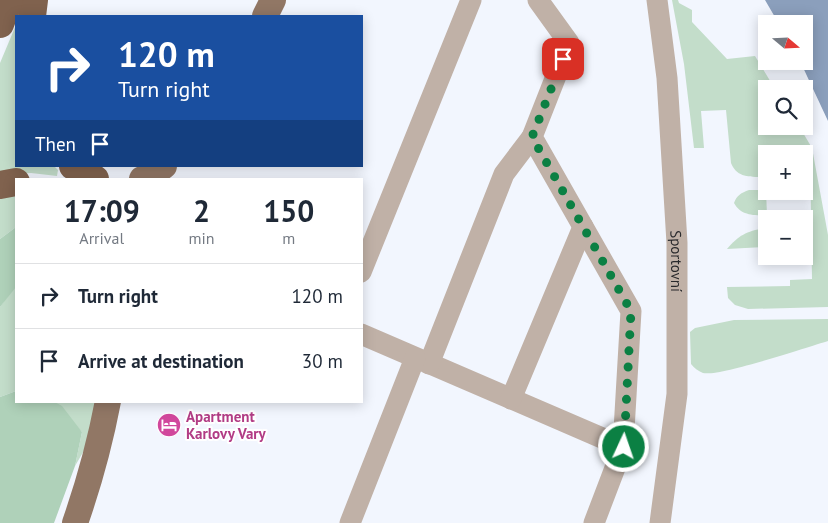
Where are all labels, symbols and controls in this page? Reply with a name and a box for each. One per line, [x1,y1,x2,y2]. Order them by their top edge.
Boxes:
north arrow [758,15,812,70]
map controls [758,15,813,265]
text: 120 m [118,31,215,77]
icon: right [35,35,100,100]
pin [542,38,584,80]
icon: arrive [549,45,577,73]
text: Turn right [118,75,210,103]
button: search [758,80,813,135]
icon: arrive [86,130,114,158]
text: Then [35,132,76,156]
button: + [758,145,813,200]
text: 17:09 [64,191,140,230]
text: 2 [193,191,210,230]
text: 150 [263,191,314,230]
button: − [758,210,813,265]
text: Arrival [79,228,124,248]
text: min [189,228,215,248]
text: m [282,228,295,248]
street label: Sportovní [667,230,687,292]
icon: right [35,282,63,310]
text: Turn right [78,284,158,308]
text: 120 m [291,284,343,308]
icon: arrive [35,347,63,375]
text: Arrive at destination [78,349,244,373]
text: 30 m [302,349,343,373]
place label: Apartment Karlovy Vary [186,407,267,443]
hotel icon: Apartment Karlovy Vary [156,412,182,438]
position arrow [597,420,649,472]

